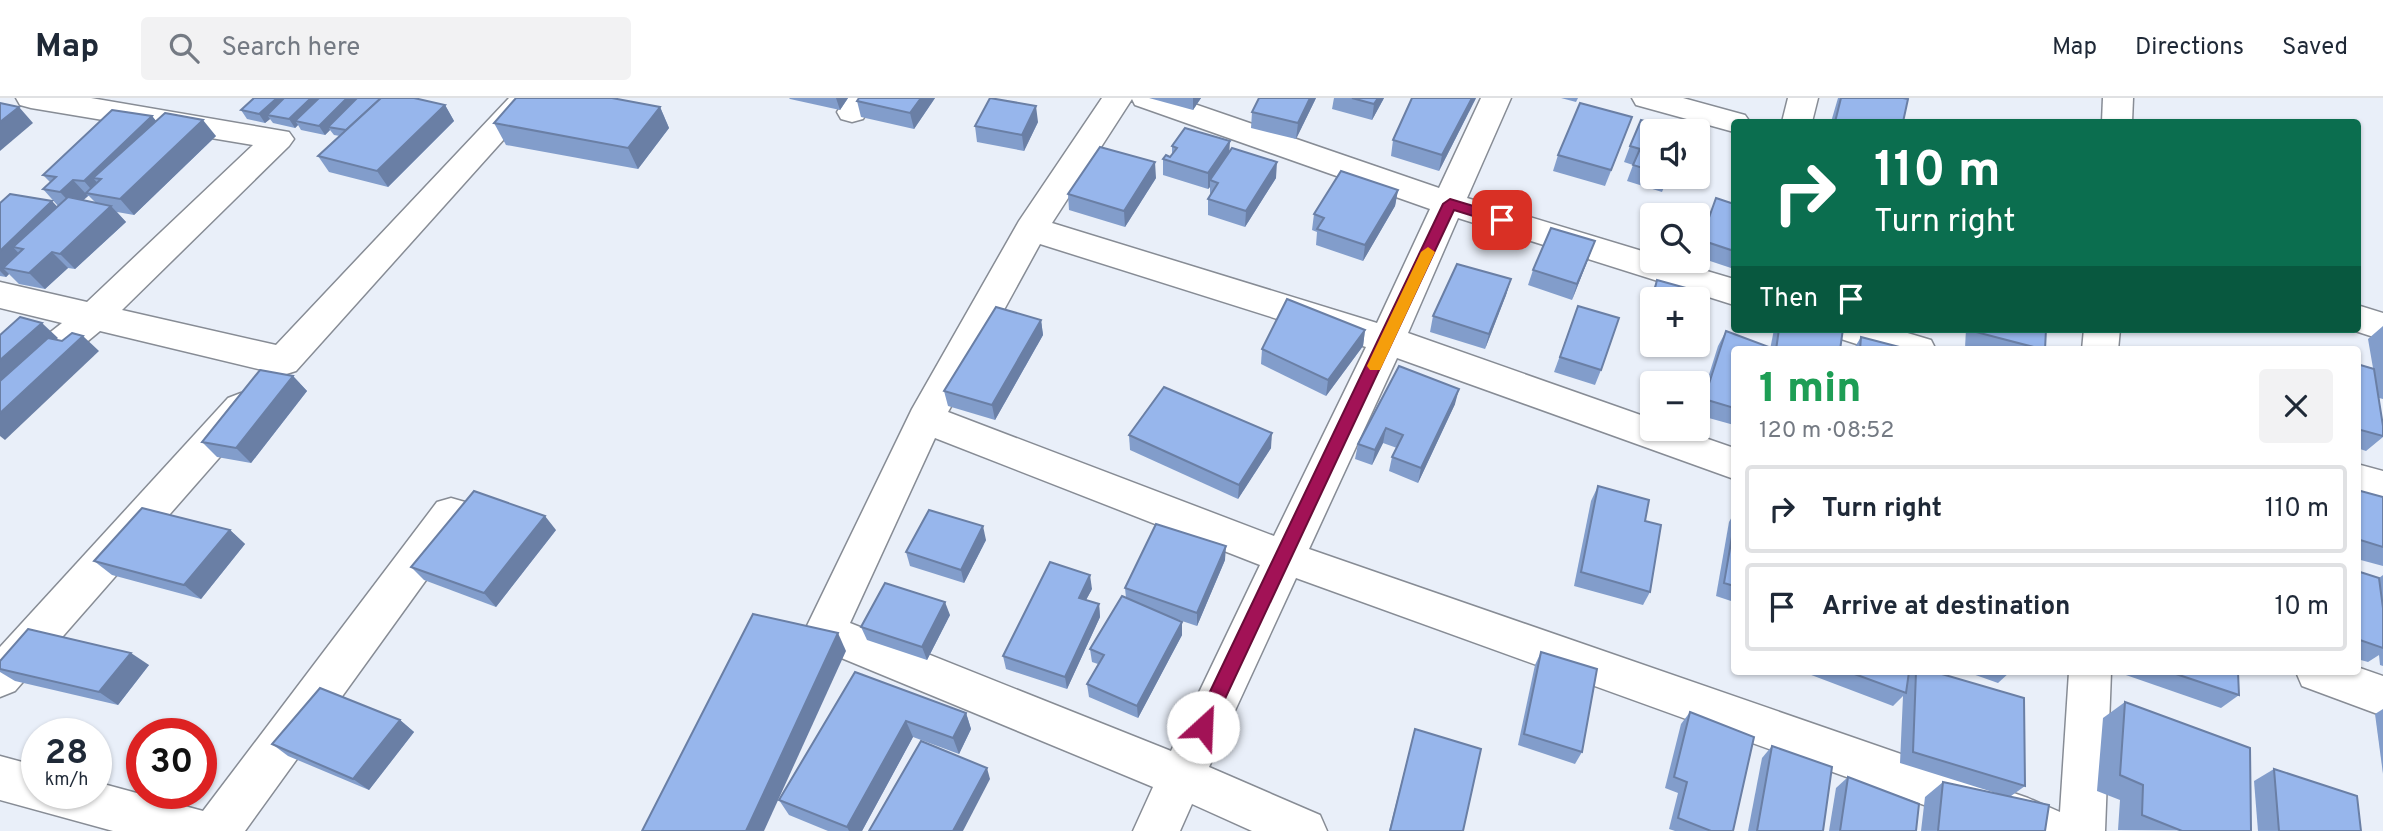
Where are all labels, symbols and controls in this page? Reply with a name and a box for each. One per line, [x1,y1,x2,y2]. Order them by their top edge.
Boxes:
search box [141,17,631,80]
text: Map [35,27,99,69]
icon: search [165,29,203,67]
text: Search here [221,32,360,65]
text: Map [2052,33,2097,63]
text: Directions [2135,33,2244,63]
text: Saved [2282,33,2348,63]
map controls [1640,119,1710,441]
button: sound [1640,119,1710,189]
text: 110 m [1874,142,2001,204]
icon: right [1759,147,1850,238]
pin [1472,190,1532,250]
icon: arrive [1483,201,1521,239]
button: search [1640,203,1710,273]
text: Turn right [1874,203,2016,243]
icon: arrive [1832,280,1870,318]
text: Then [1759,283,1818,316]
button: + [1640,287,1710,357]
text: 1 min [1759,364,1862,417]
button: close [2259,369,2333,443]
button: − [1640,371,1710,441]
text: 120 m · 08:52 [1759,417,1894,446]
icon: right [1763,490,1801,528]
text: Turn right [1822,493,1942,526]
text: 110 m [2265,493,2329,526]
icon: arrive [1763,588,1801,626]
text: Arrive at destination [1822,591,2070,624]
text: 10 m [2274,591,2329,624]
position arrow [1166,690,1240,764]
speed limit sign: 30 [126,718,217,809]
text: 28 [45,732,88,776]
text: km/h [45,769,88,792]

